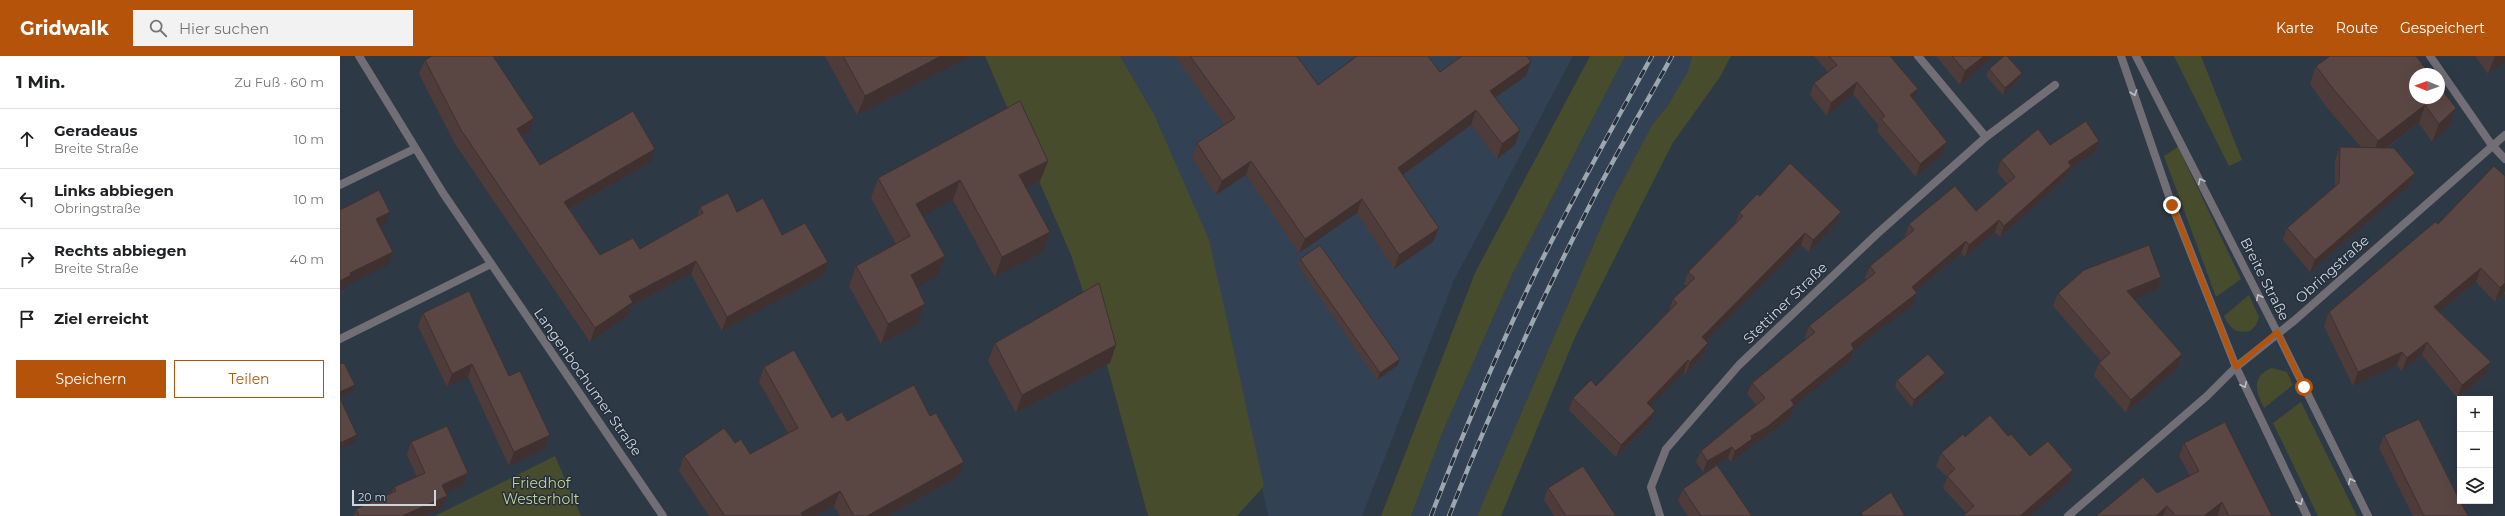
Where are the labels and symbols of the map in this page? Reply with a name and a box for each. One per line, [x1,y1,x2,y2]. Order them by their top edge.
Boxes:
north arrow [2409,68,2445,104]
one-way arrow [2129,89,2137,96]
one-way arrow [2198,178,2206,185]
route end [2163,196,2181,214]
street label: Obringstraße [2291,231,2373,307]
street label: Breite Straße [2236,234,2294,324]
street label: Stettiner Straße [1739,258,1831,348]
one-way arrow [2257,294,2264,301]
street label: Langenbochumer Straße [530,305,646,459]
route start [2295,378,2313,396]
one-way arrow [2239,380,2247,388]
park label: Friedhof Westerholt [502,474,580,508]
one-way arrow [2348,478,2356,485]
scale bar [352,488,436,507]
one-way arrow [2295,498,2303,505]

